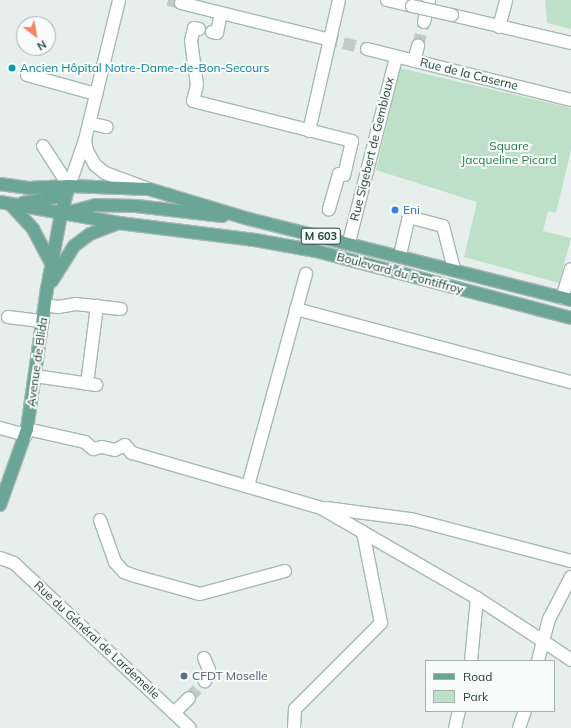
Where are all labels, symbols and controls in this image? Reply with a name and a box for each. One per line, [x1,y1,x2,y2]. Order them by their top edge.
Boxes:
north arrow [16,16,56,56]
text: N [34,37,49,54]
street label: Rue de la Caserne [418,55,520,93]
place label: Ancien Hôpital Notre-Dame-de-Bon-Secours [20,61,269,75]
marker: Ancien Hôpital Notre-Dame-de-Bon-Secours [7,63,17,73]
street label: Rue Sigebert de Gembloux [347,76,397,222]
park label: Square Jacqueline Picard [461,139,557,167]
place label: Eni [403,203,420,217]
marker: Eni [390,205,400,215]
road number: M 603 [300,227,342,245]
street label: Boulevard du Pontiffroy [335,249,465,297]
street label: Avenue de Blida [24,316,50,408]
street label: Rue du Général de Lardemelle [31,578,163,702]
legend [425,660,555,712]
place label: CFDT Moselle [192,669,268,683]
text: Road [463,669,492,684]
marker: CFDT Moselle [179,671,189,681]
text: Park [463,689,488,704]

